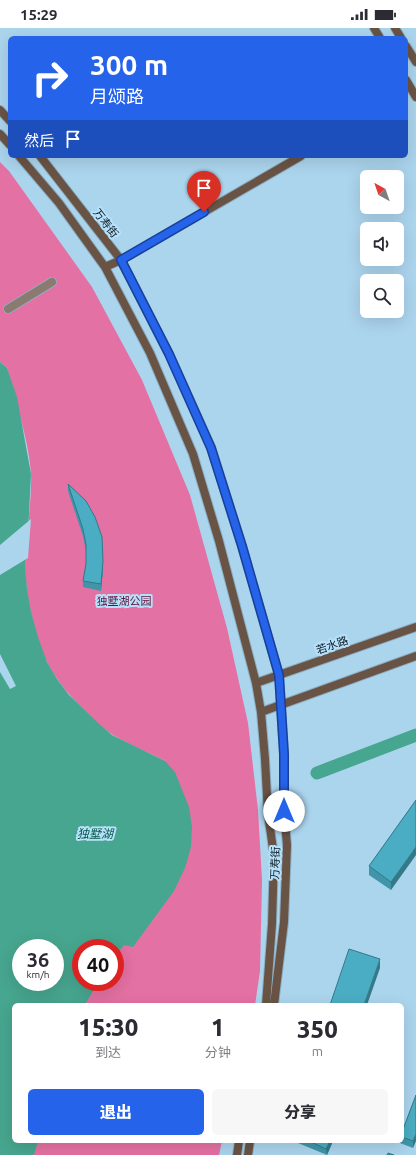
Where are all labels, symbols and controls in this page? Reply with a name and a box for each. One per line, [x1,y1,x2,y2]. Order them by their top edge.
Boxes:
text: 15:29 [20,6,58,23]
text: 300 m [90,49,168,80]
icon: right [24,52,76,104]
text: 月颂路 [90,86,144,106]
icon: arrive [62,128,84,150]
text: 然后 [24,132,54,149]
north arrow [360,170,404,214]
map controls [360,170,404,318]
pin [187,171,221,212]
icon: arrive [193,177,215,199]
street label: 万寿街 [91,206,121,240]
button: sound [360,222,404,266]
button: search [360,274,404,318]
park label: 独墅湖公园 [97,595,152,607]
street label: 若水路 [314,634,350,656]
position arrow [263,790,305,832]
water label: 独墅湖 [77,827,115,840]
street label: 万寿街 [268,846,282,880]
speed limit sign: 40 [72,939,124,991]
text: 36 [27,948,49,971]
text: km/h [26,969,50,980]
text: 15:30 [78,1014,138,1041]
text: 1 [211,1014,225,1041]
text: 350 [297,1016,338,1043]
text: m [312,1044,323,1058]
text: 到达 [95,1045,121,1059]
text: 分钟 [205,1045,231,1059]
button: 退出 [28,1089,204,1135]
button: 分享 [212,1089,388,1135]

